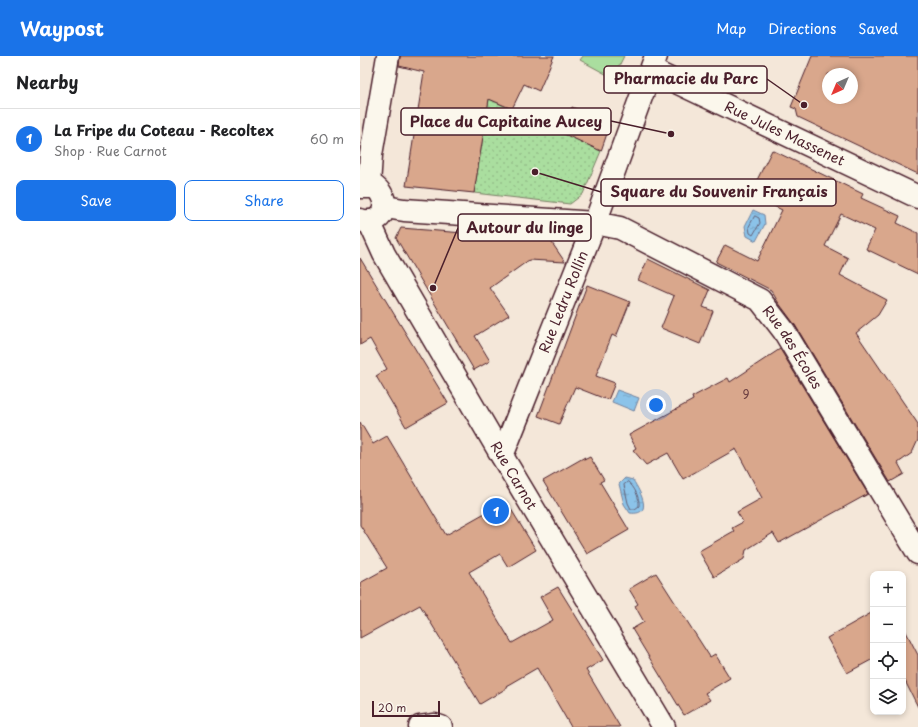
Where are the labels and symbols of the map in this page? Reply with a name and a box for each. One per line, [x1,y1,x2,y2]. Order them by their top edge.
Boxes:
callout: Pharmacie du Parc [604,66,767,93]
text: Pharmacie du Parc [614,66,758,89]
north arrow [822,68,858,104]
street label: Rue Jules Massenet [721,95,849,171]
callout: Place du Capitaine Aucey [401,108,611,135]
text: Place du Capitaine Aucey [410,109,603,132]
callout: Square du Souvenir Français [601,179,836,206]
text: Square du Souvenir Français [610,179,828,202]
callout: Autour du linge [458,214,591,241]
text: Autour du linge [467,215,583,238]
street label: Rue Ledru Rollin [533,247,593,356]
street label: Rue des Écoles [758,301,828,393]
house number: 9 [742,385,750,403]
your location [646,395,666,415]
street label: Rue Carnot [486,437,543,514]
pin: 1 [483,496,509,526]
scale bar [372,699,440,718]

